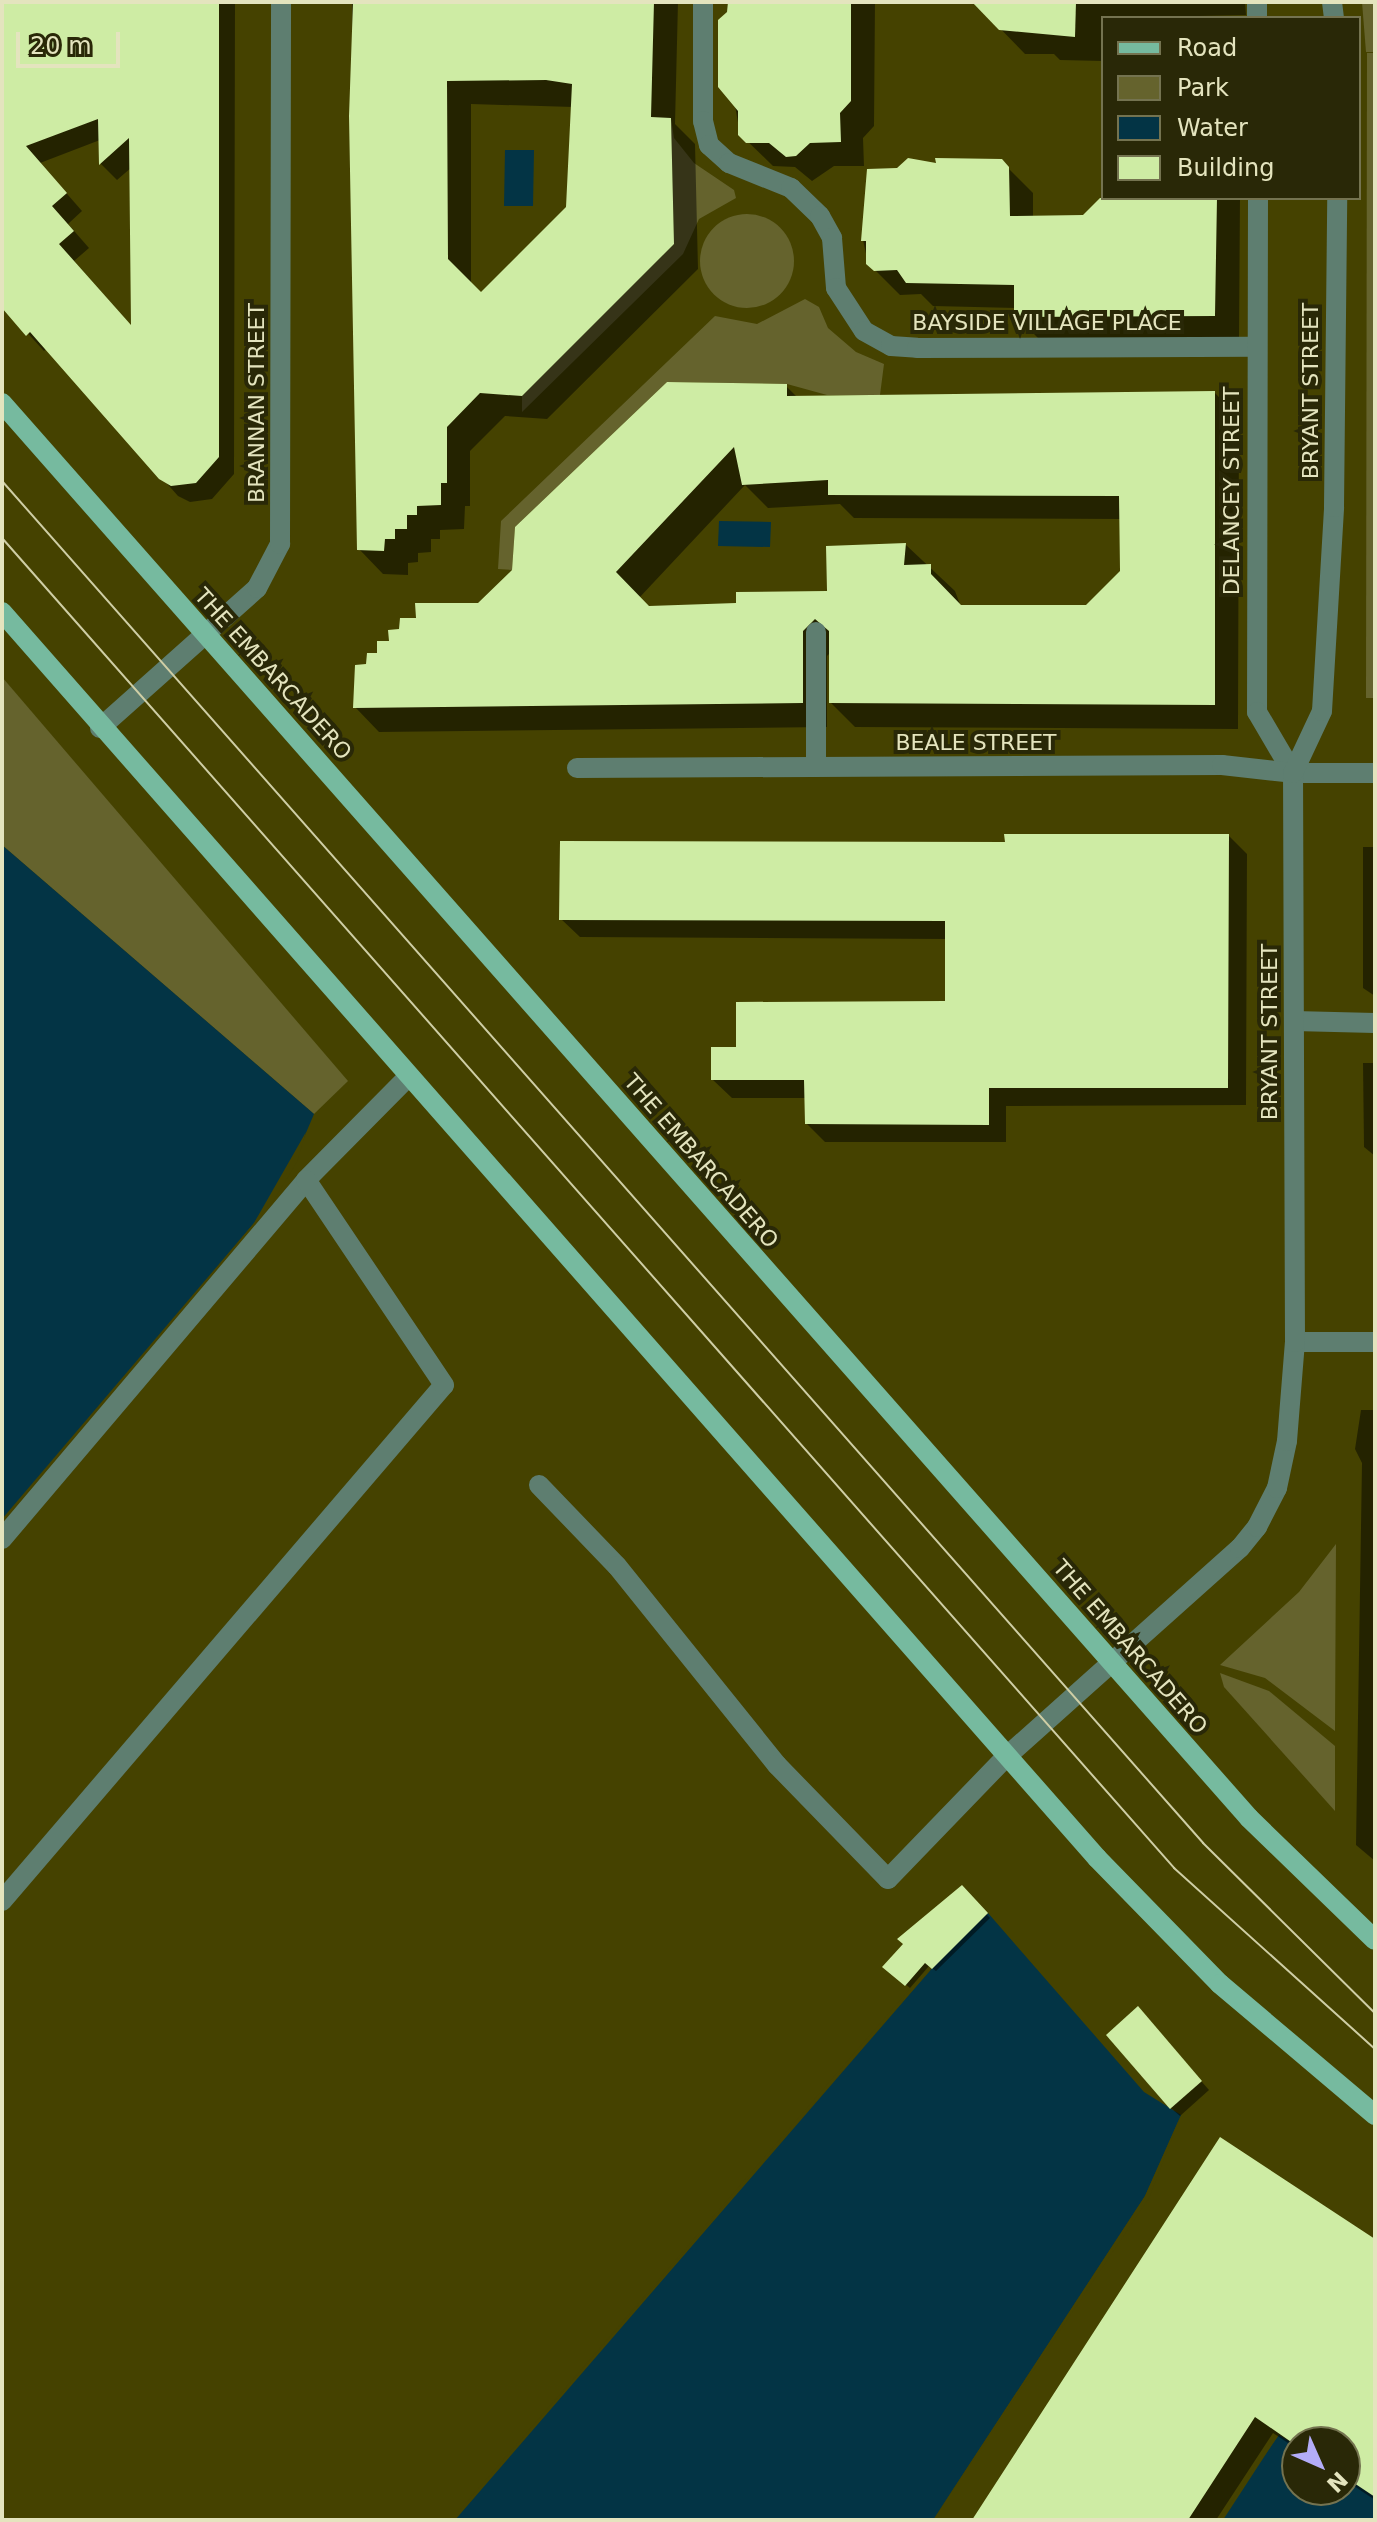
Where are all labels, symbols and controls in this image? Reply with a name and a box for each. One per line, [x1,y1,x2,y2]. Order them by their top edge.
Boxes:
scale bar [20,16,124,66]
legend [1101,16,1361,200]
text: 20 m [30,32,92,60]
text: Road [1177,34,1237,62]
text: Park [1177,74,1229,102]
text: Water [1177,114,1248,142]
text: Building [1177,154,1274,182]
street label: BRANNAN STREET [244,303,270,503]
street label: BRYANT STREET [1298,303,1324,479]
street label: BAYSIDE VILLAGE PLACE [912,310,1182,336]
street label: DELANCEY STREET [1219,387,1245,595]
street label: THE EMBARCADERO [189,583,357,765]
street label: BEALE STREET [895,730,1057,756]
street label: BRYANT STREET [1257,944,1283,1120]
street label: THE EMBARCADERO [618,1069,784,1253]
street label: THE EMBARCADERO [1047,1555,1213,1739]
north arrow [1281,2426,1361,2506]
text: N [1322,2467,1352,2497]

